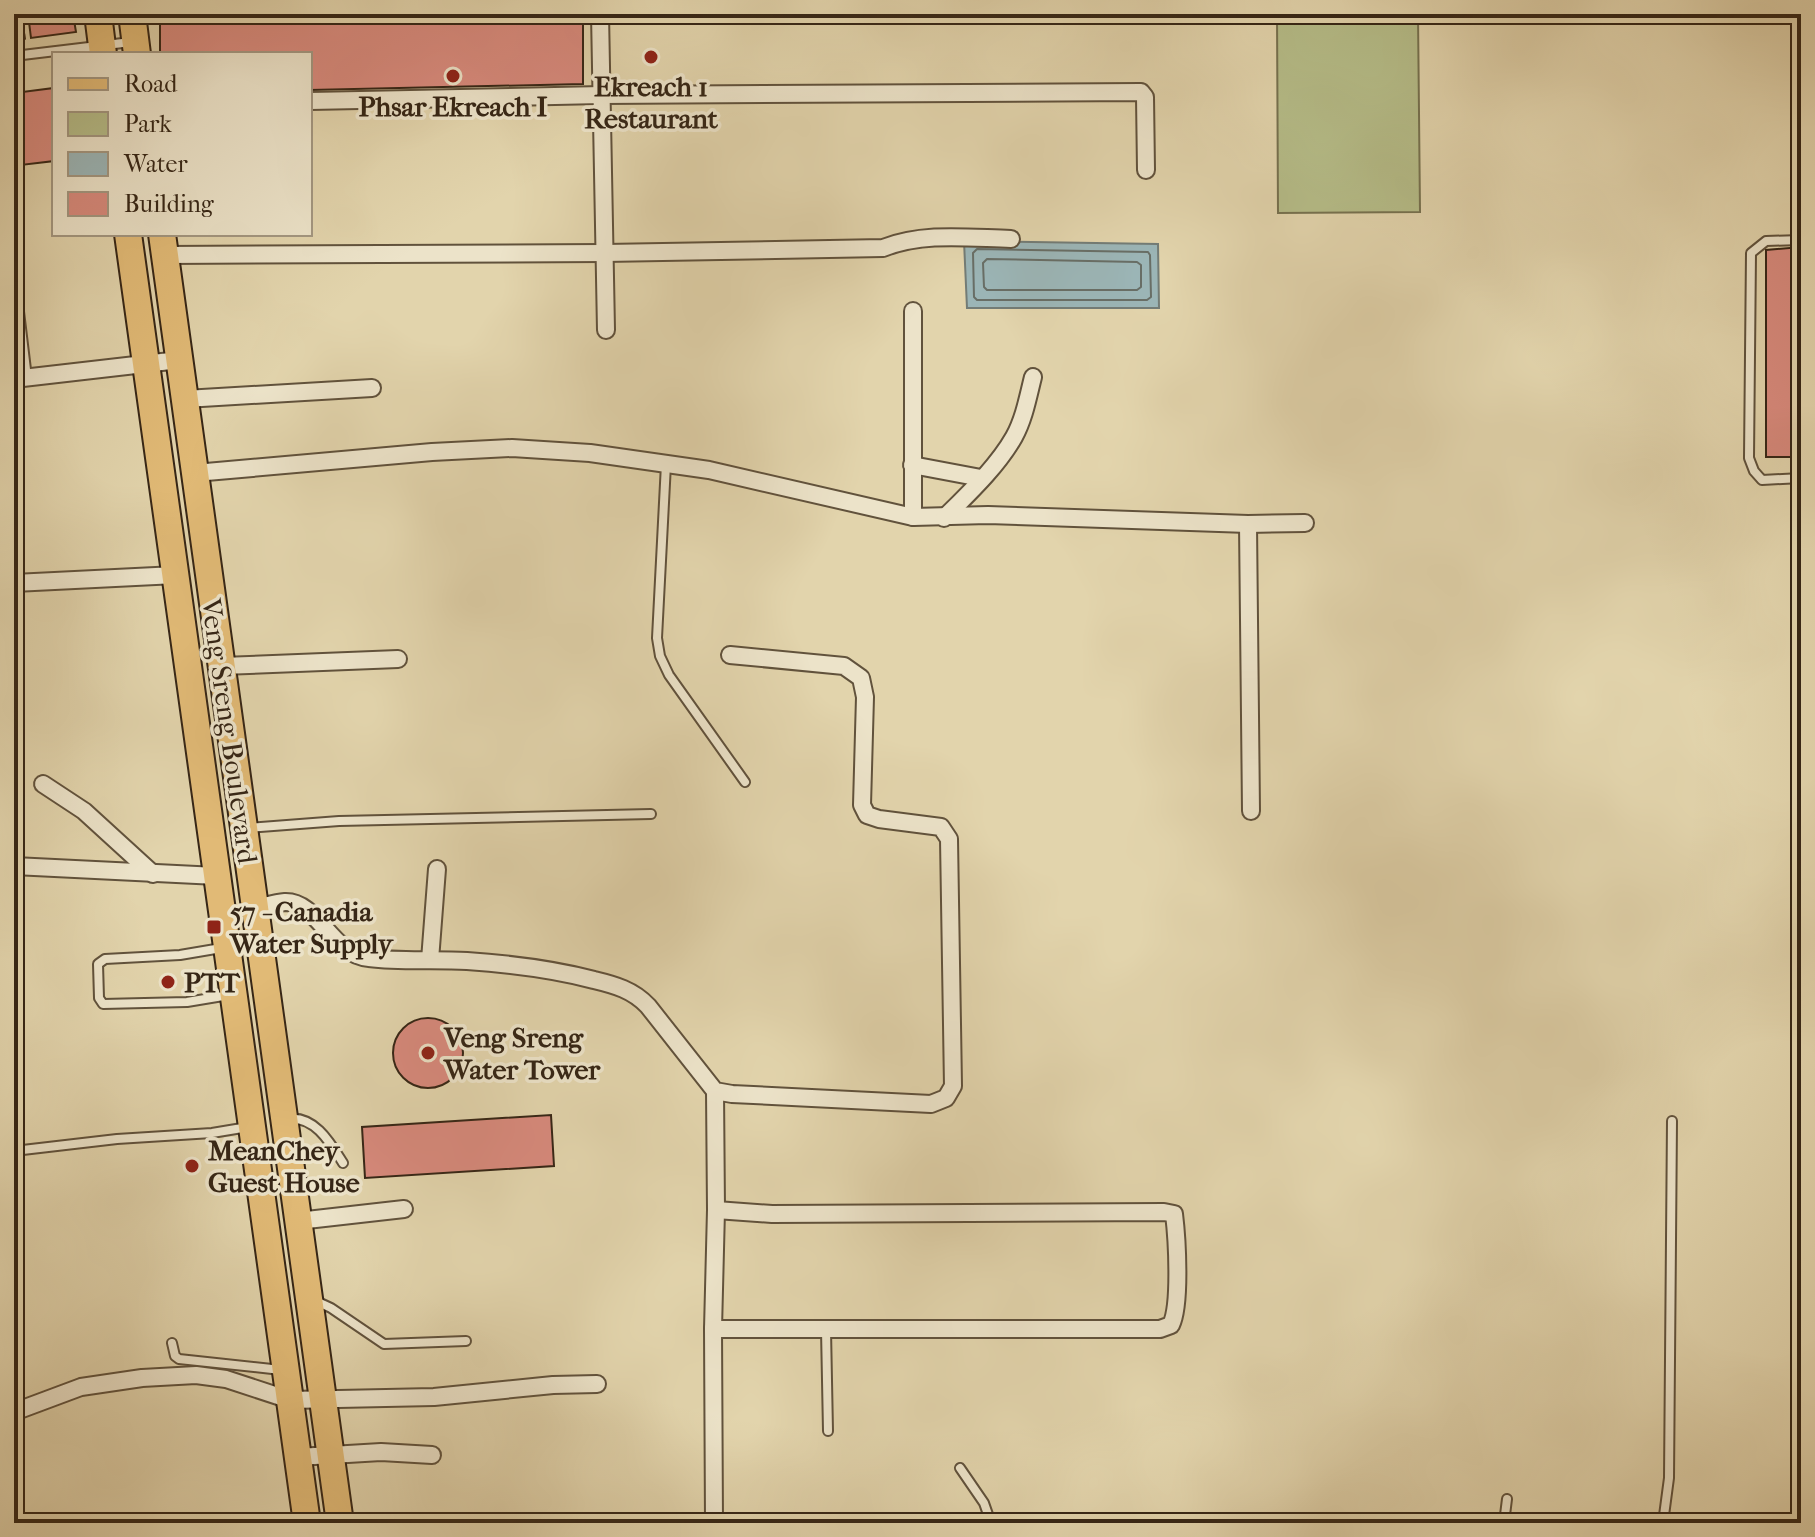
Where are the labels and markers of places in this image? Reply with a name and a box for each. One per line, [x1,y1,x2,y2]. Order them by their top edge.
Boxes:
marker: Ekreach 1 Restaurant [642,48,660,66]
marker: Phsar Ekreach I [444,67,462,85]
place label: Ekreach 1 Restaurant [584,70,719,135]
place label: Phsar Ekreach I [359,90,548,123]
place label: 57 - Canadia Water Supply [229,895,395,960]
marker: 57 - Canadia Water Supply [205,918,223,936]
place label: PTT [184,966,241,999]
marker: PTT [159,973,177,991]
place label: Veng Sreng Water Tower [443,1021,601,1086]
marker: Veng Sreng Water Tower [419,1044,437,1062]
place label: MeanChey Guest House [208,1134,360,1199]
marker: MeanChey Guest House [183,1157,201,1175]

